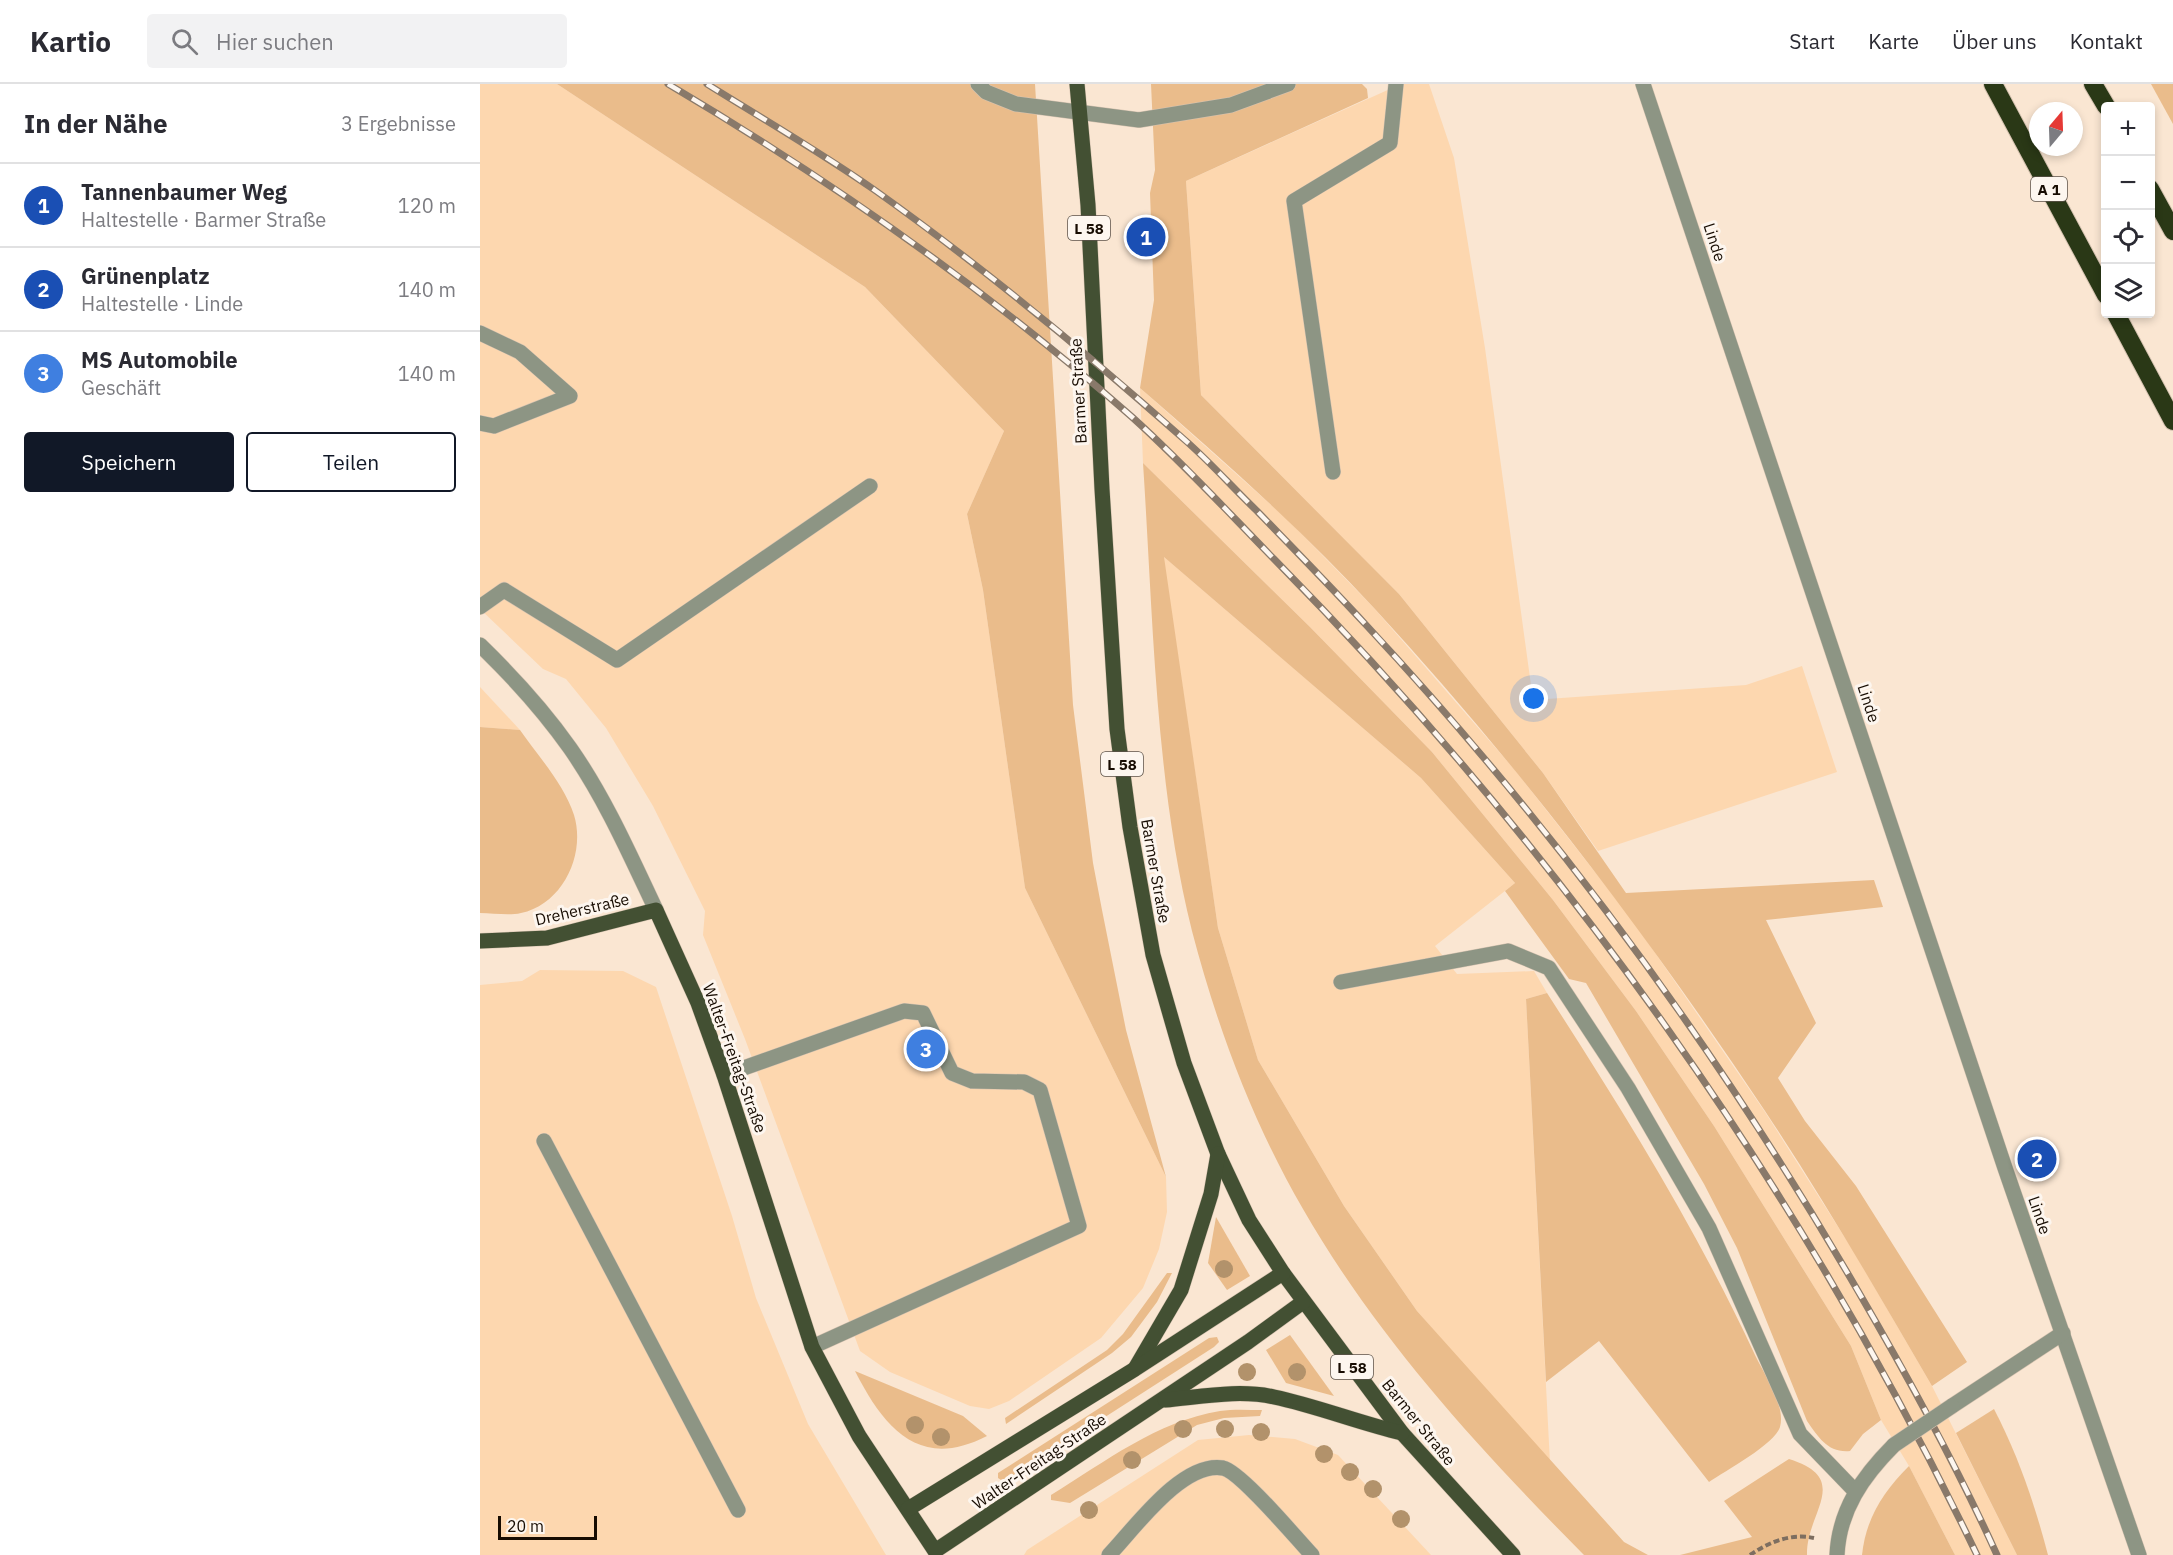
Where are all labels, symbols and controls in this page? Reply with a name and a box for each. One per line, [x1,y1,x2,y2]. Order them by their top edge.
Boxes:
search box [147,14,567,68]
text: Kartio [30,23,111,60]
icon: search [168,25,201,58]
text: Hier suchen [216,27,334,56]
text: Start [1789,27,1835,55]
text: Karte [1868,27,1919,55]
text: Über uns [1952,27,2037,55]
text: Kontakt [2070,27,2143,55]
north arrow [2029,102,2083,156]
map controls [2101,102,2155,318]
button: + [2101,102,2155,156]
text: In der Nähe [24,106,168,140]
text: 3 Ergebnisse [341,110,456,137]
button: − [2101,156,2155,210]
text: Tannenbaumer Weg [81,177,287,206]
road number: A 1 [2031,177,2067,201]
text: 1 [38,192,50,219]
text: 120 m [398,192,456,219]
text: Haltestelle · Barmer Straße [81,206,326,233]
button: locate [2101,210,2155,264]
pin: 1 [1126,214,1166,260]
road number: L 58 [1068,216,1110,240]
street label: Linde [1699,220,1731,264]
text: Grünenplatz [81,261,210,290]
button: layers [2101,264,2155,318]
text: 2 [38,276,50,303]
text: 140 m [398,276,456,303]
text: Haltestelle · Linde [81,290,243,317]
street label: Barmer Straße [1065,338,1091,444]
text: MS Automobile [81,345,238,374]
text: 3 [38,360,50,387]
text: 140 m [398,360,456,387]
text: Geschäft [81,374,161,401]
button: Speichern [24,432,234,492]
button: Teilen [246,432,456,492]
street label: Linde [1853,681,1885,725]
your location [1519,684,1548,713]
road number: L 58 [1101,752,1143,776]
street label: Barmer Straße [1137,817,1175,925]
street label: Dreherstraße [533,888,631,930]
street label: Walter-Freitag-Straße [699,981,771,1136]
pin: 3 [906,1026,946,1072]
pin: 2 [2018,1136,2056,1182]
street label: Linde [2024,1193,2056,1237]
road number: L 58 [1331,1355,1373,1379]
street label: Barmer Straße [1378,1375,1460,1469]
street label: Walter-Freitag-Straße [968,1409,1110,1513]
scale bar [498,1513,597,1540]
text: 20 m [507,1516,544,1536]

